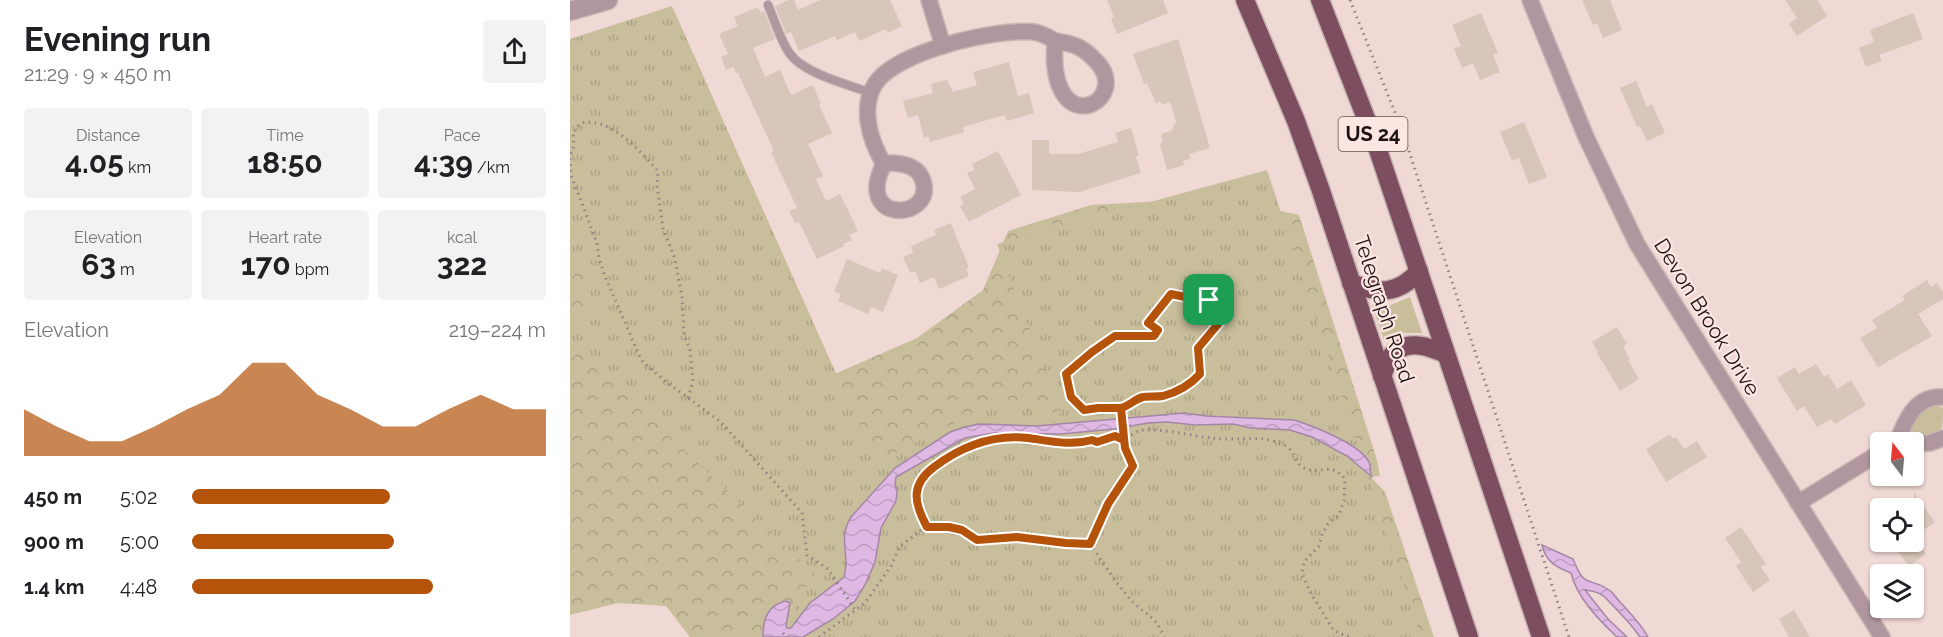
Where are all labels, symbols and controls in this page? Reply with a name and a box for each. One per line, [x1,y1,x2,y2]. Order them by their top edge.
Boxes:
text: Evening run [24,20,211,59]
button: share [483,20,546,83]
text: 21:29 · 9 × 450 m [24,62,171,86]
road number: US 24 [1338,117,1408,151]
text: Distance [76,126,140,145]
text: Time [266,126,304,145]
text: Pace [444,126,480,145]
text: 4.05 [65,145,124,180]
text: 18:50 [247,145,323,180]
text: 4:39 [414,145,473,180]
text: km [124,158,151,177]
text: /km [473,158,510,177]
text: Elevation [74,228,142,247]
text: Heart rate [248,228,322,247]
text: kcal [447,228,477,247]
street label: Telegraph Road [1349,232,1420,386]
street label: Devon Brook Drive [1649,234,1766,400]
text: 63 [81,247,116,282]
text: 170 [241,247,291,282]
text: 322 [437,247,487,282]
text: m [116,260,135,279]
text: bpm [291,260,329,279]
pin [1183,274,1234,325]
icon: arrive [1192,283,1225,316]
text: Elevation [24,318,109,342]
text: 219–224 m [449,318,546,342]
north arrow [1870,432,1924,486]
map controls [1870,432,1924,618]
text: 450 m [24,485,82,509]
text: 5:02 [120,485,157,509]
button: locate [1870,498,1924,552]
text: 900 m [24,530,84,554]
text: 5:00 [120,530,159,554]
button: layers [1870,564,1924,618]
text: 1.4 km [24,575,84,599]
text: 4:48 [120,575,157,599]

